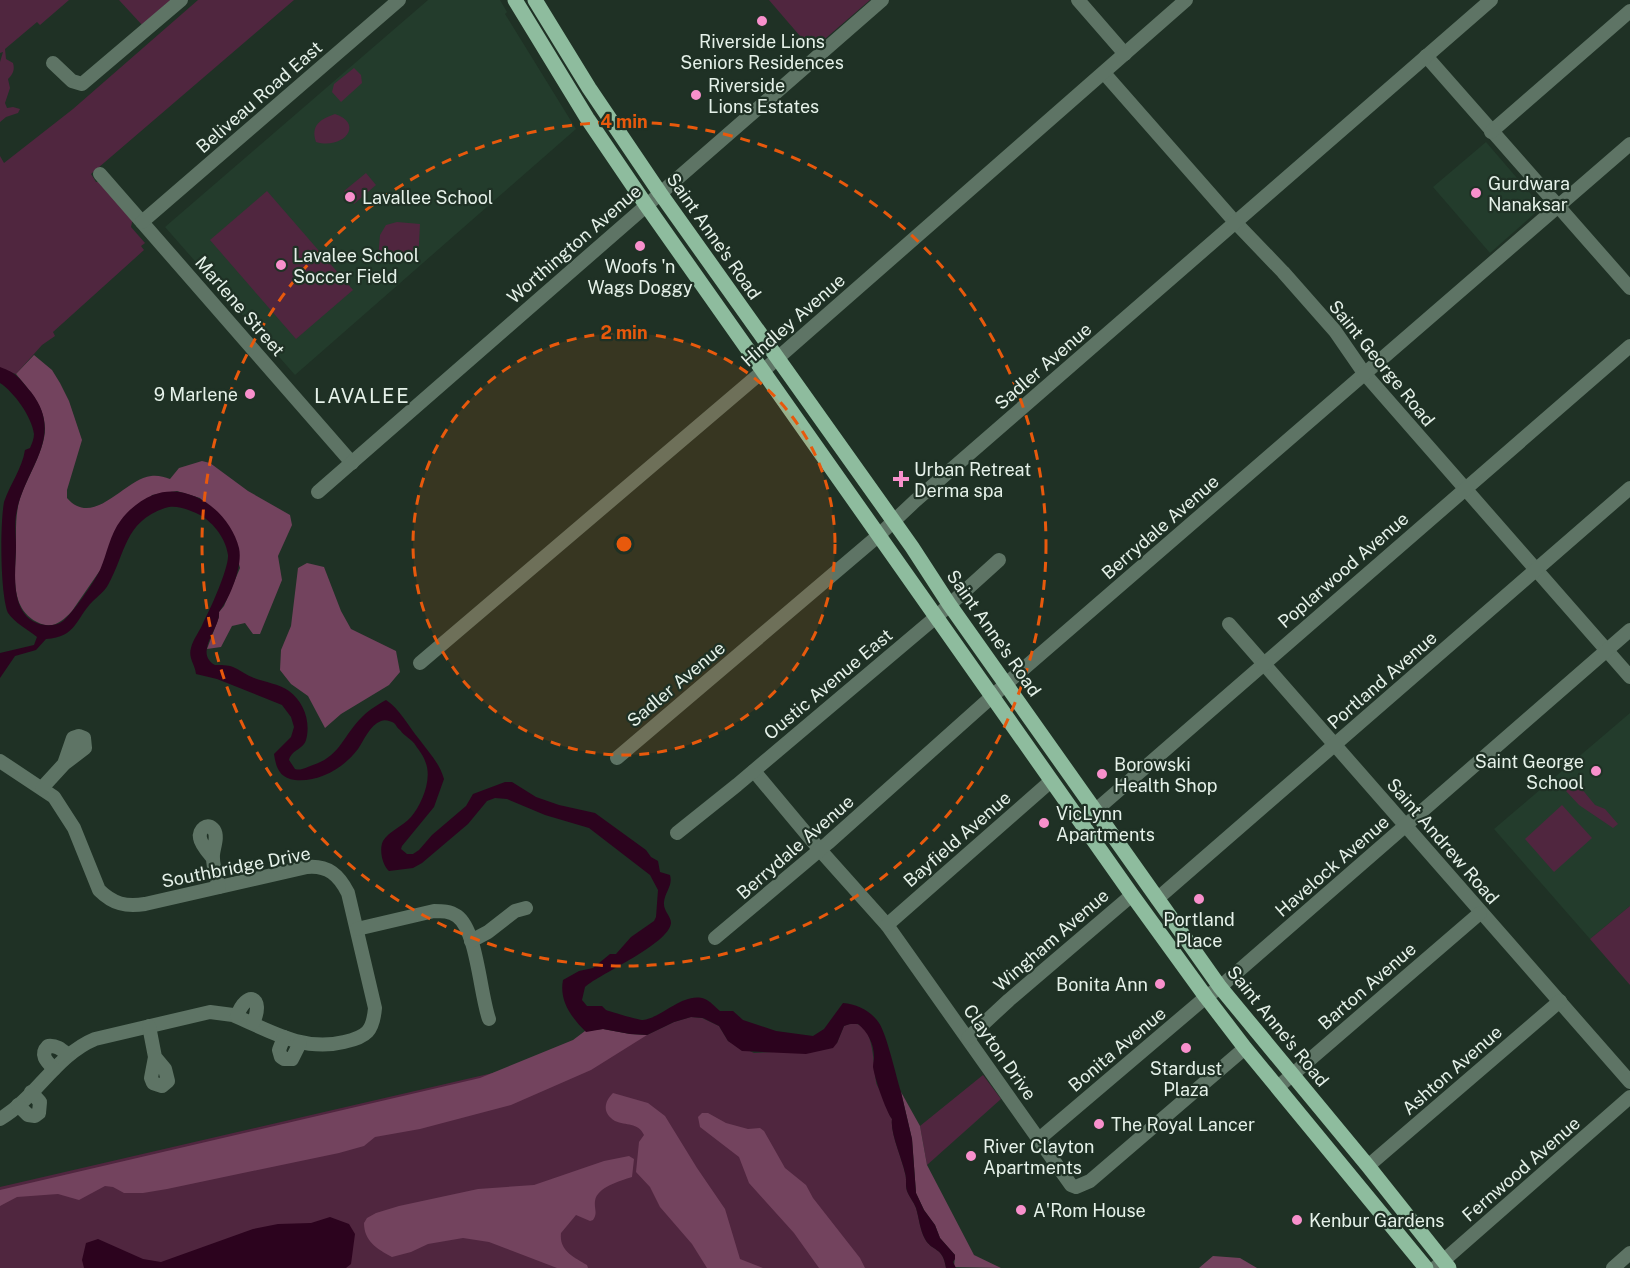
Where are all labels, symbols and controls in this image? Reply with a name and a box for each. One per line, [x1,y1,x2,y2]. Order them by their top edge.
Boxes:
marker: Riverside Lions Seniors Residences [755,14,769,28]
place label: Riverside Lions Seniors Residences [680,31,844,73]
street label: Beliveau Road East [192,37,326,157]
place label: Riverside Lions Estates [708,75,819,117]
marker: Riverside Lions Estates [689,88,703,102]
text: 4 min [600,111,648,132]
street label: Saint Anne's Road [663,169,765,303]
place label: Gurdwara Nanaksar [1488,173,1570,215]
street label: Worthington Avenue [503,180,645,308]
marker: Gurdwara Nanaksar [1469,186,1483,200]
place label: Lavallee School [362,187,493,208]
marker: Lavallee School [343,190,357,204]
marker: Woofs 'n Wags Doggy [633,239,647,253]
place label: Lavalee School Soccer Field [293,245,419,287]
street label: Marlene Street [191,252,289,360]
place label: Woofs 'n Wags Doggy [587,256,693,298]
marker: Lavalee School Soccer Field [274,258,288,272]
street label: Hindley Avenue [737,269,849,371]
street label: Saint George Road [1325,296,1439,430]
street label: Sadler Avenue [990,318,1096,414]
text: 2 min [600,322,648,343]
place label: 9 Marlene [154,384,238,405]
district label: LAVALEE [314,384,410,408]
marker: 9 Marlene [243,387,257,401]
place label: Urban Retreat Derma spa [914,459,1031,501]
marker: Urban Retreat Derma spa [892,470,910,488]
street label: Berrydale Avenue [1097,471,1223,583]
street label: Poplarwood Avenue [1273,508,1413,632]
centre of rings [614,534,634,554]
street label: Saint Anne's Road [943,566,1045,700]
street label: Oustic Avenue East [760,624,896,744]
street label: Portland Avenue [1323,627,1441,733]
street label: Sadler Avenue [623,637,729,731]
place label: Saint George School [1475,751,1584,793]
place label: Borowski Health Shop [1114,754,1218,796]
marker: Saint George School [1589,764,1603,778]
marker: Borowski Health Shop [1095,767,1109,781]
street label: Saint Andrew Road [1383,774,1503,908]
street label: Bayfield Avenue [899,787,1015,891]
street label: Berrydale Avenue [732,791,858,903]
place label: VicLynn Apartments [1056,803,1155,845]
street label: Havelock Avenue [1271,811,1393,921]
marker: VicLynn Apartments [1037,816,1051,830]
street label: Southbridge Drive [160,842,312,892]
street label: Wingham Avenue [989,884,1113,996]
marker: Portland Place [1192,892,1206,906]
place label: Portland Place [1163,909,1235,951]
street label: Barton Avenue [1314,938,1420,1034]
street label: Saint Anne's Road [1223,961,1333,1091]
place label: Bonita Ann [1056,974,1148,995]
marker: Bonita Ann [1153,977,1167,991]
street label: Clayton Drive [959,1000,1041,1104]
street label: Bonita Avenue [1064,1002,1170,1096]
street label: Ashton Avenue [1398,1021,1506,1119]
marker: Stardust Plaza [1179,1041,1193,1055]
place label: Stardust Plaza [1150,1058,1222,1100]
street label: Fernwood Avenue [1458,1112,1584,1226]
place label: The Royal Lancer [1111,1114,1255,1135]
marker: The Royal Lancer [1092,1117,1106,1131]
place label: River Clayton Apartments [983,1136,1094,1178]
marker: River Clayton Apartments [964,1149,978,1163]
place label: A'Rom House [1033,1200,1146,1221]
marker: A'Rom House [1014,1203,1028,1217]
place label: Kenbur Gardens [1309,1210,1444,1231]
marker: Kenbur Gardens [1290,1213,1304,1227]

